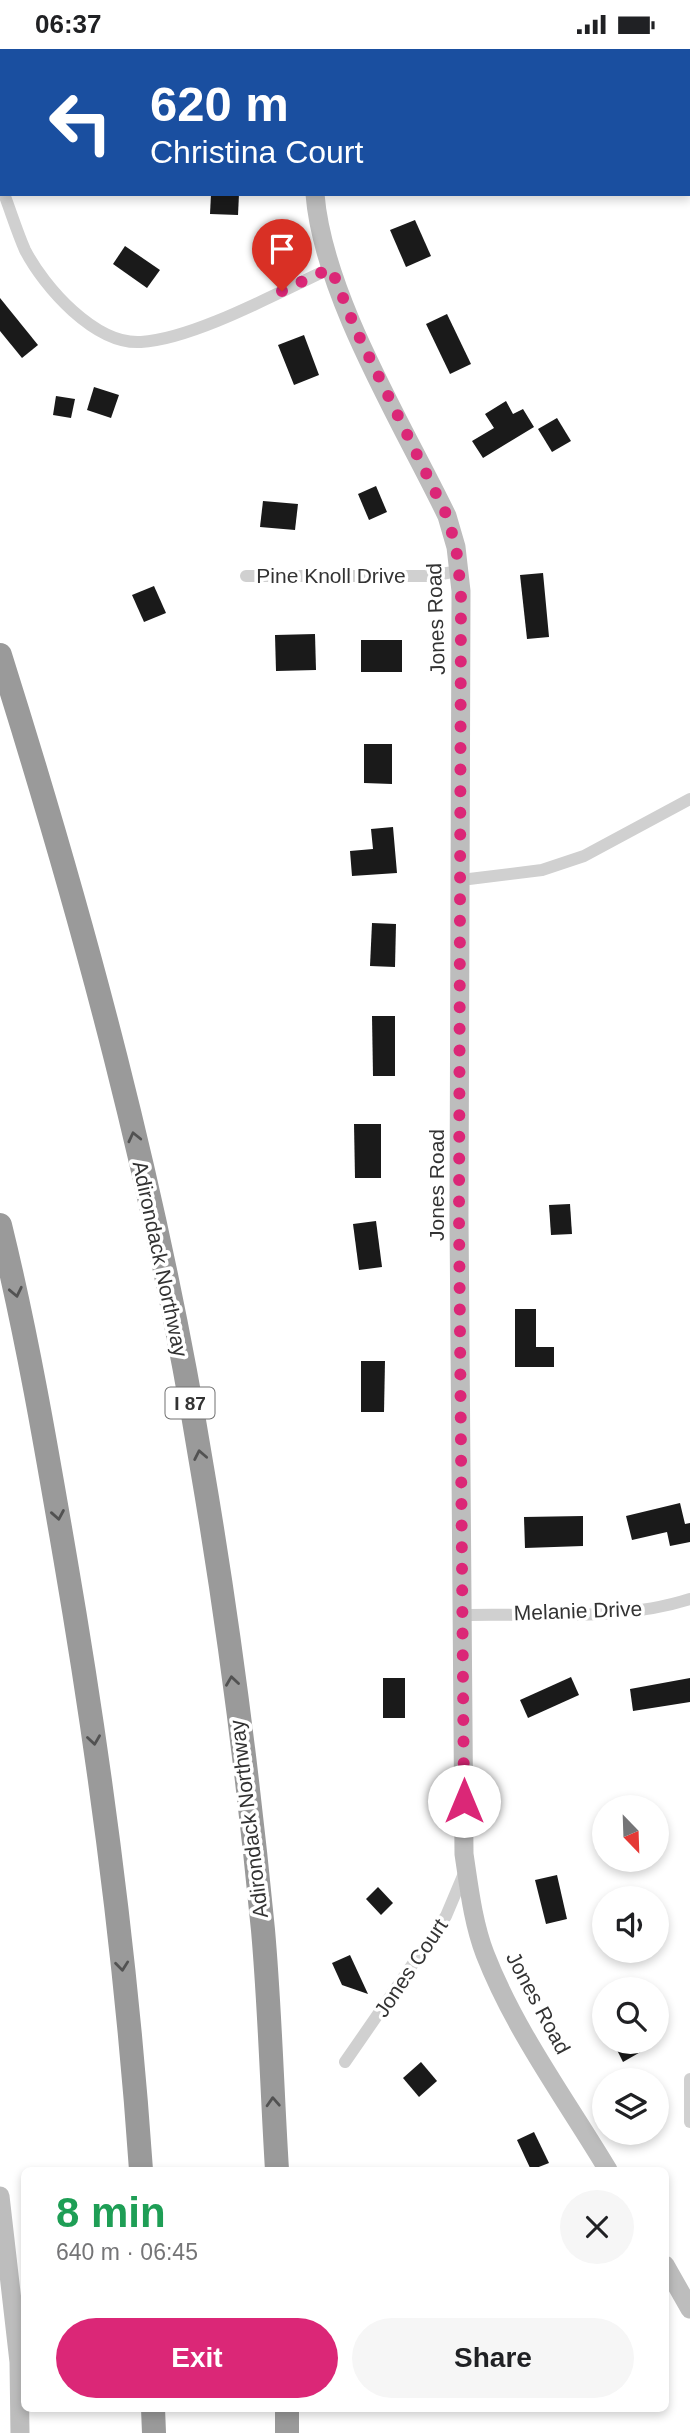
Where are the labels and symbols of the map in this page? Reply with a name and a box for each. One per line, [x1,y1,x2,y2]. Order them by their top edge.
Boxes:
pin [252,219,312,291]
street label: Jones Road [422,563,449,675]
street label: Pine Knoll Drive [256,564,406,587]
street label: Jones Road [425,1129,448,1241]
one-way arrow [128,1131,142,1143]
street label: Adirondack Northway [128,1159,193,1359]
one-way arrow [7,1286,22,1298]
road number: I 87 [166,1387,214,1419]
one-way arrow [193,1449,208,1461]
one-way arrow [50,1509,65,1521]
street label: Melanie Drive [513,1597,643,1624]
one-way arrow [225,1675,240,1686]
street label: Adirondack Northway [225,1718,272,1920]
one-way arrow [86,1734,101,1746]
position arrow [427,1764,501,1838]
north arrow [592,1795,668,1873]
street label: Jones Court [369,1914,452,2021]
street label: Jones Road [502,1948,575,2058]
one-way arrow [114,1960,129,1971]
one-way arrow [266,2096,281,2107]

